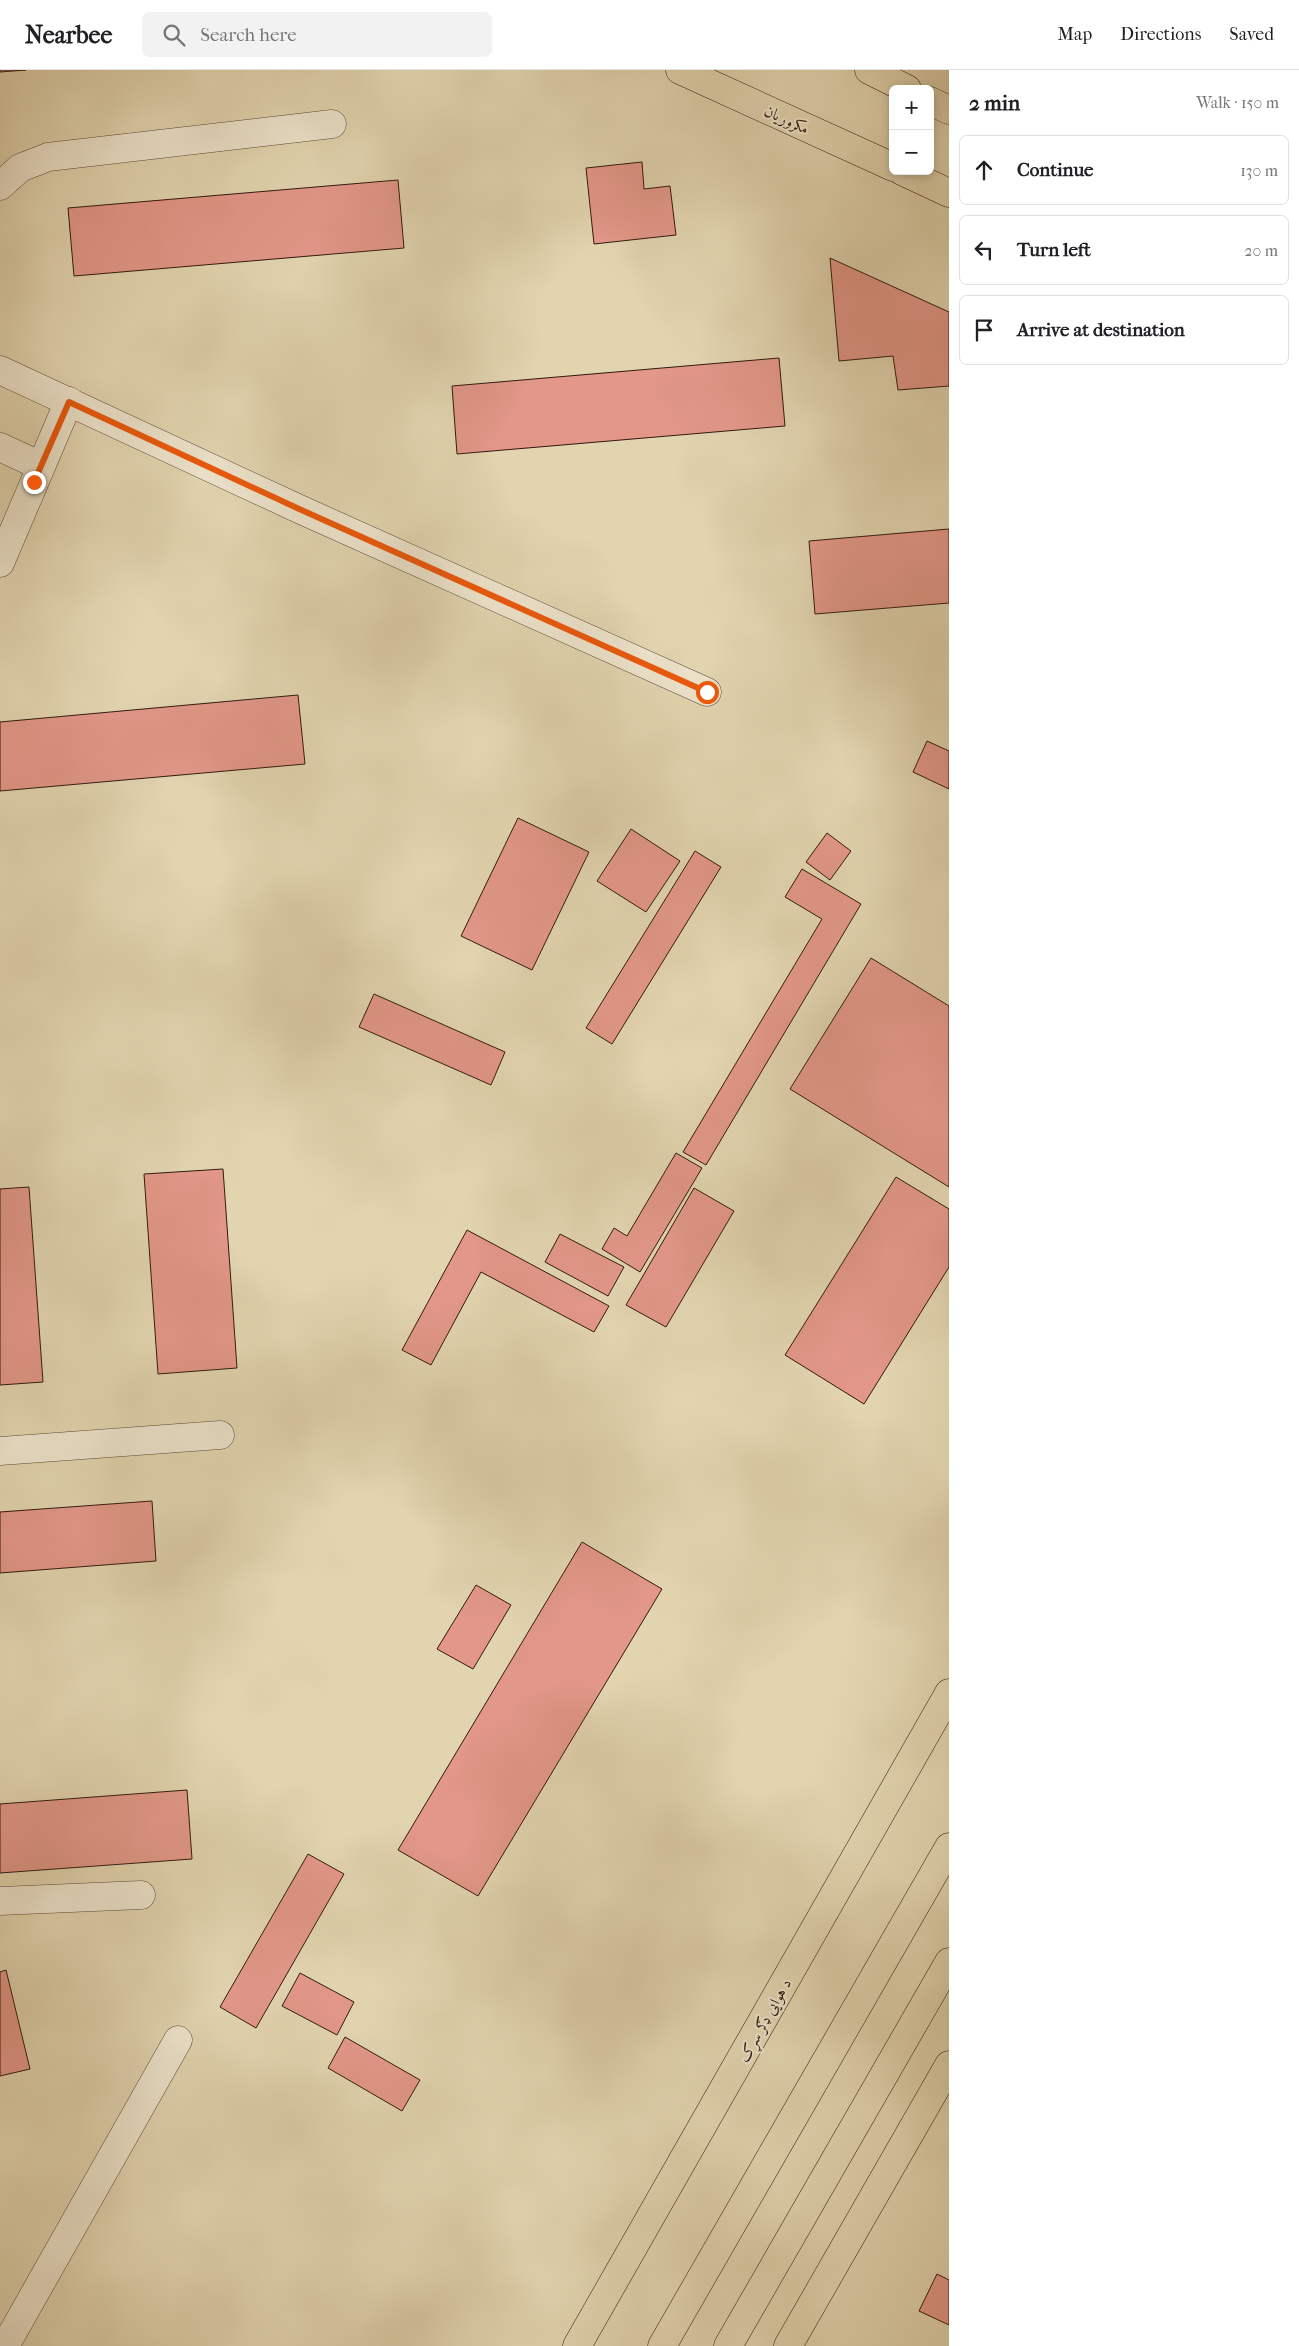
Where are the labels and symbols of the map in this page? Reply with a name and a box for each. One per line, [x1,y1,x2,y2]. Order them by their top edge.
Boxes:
street label: مکروریان [761,101,812,139]
route end [23,471,46,494]
route start [696,681,719,704]
street label: د هوایی ډګر سړک [734,1975,798,2067]

